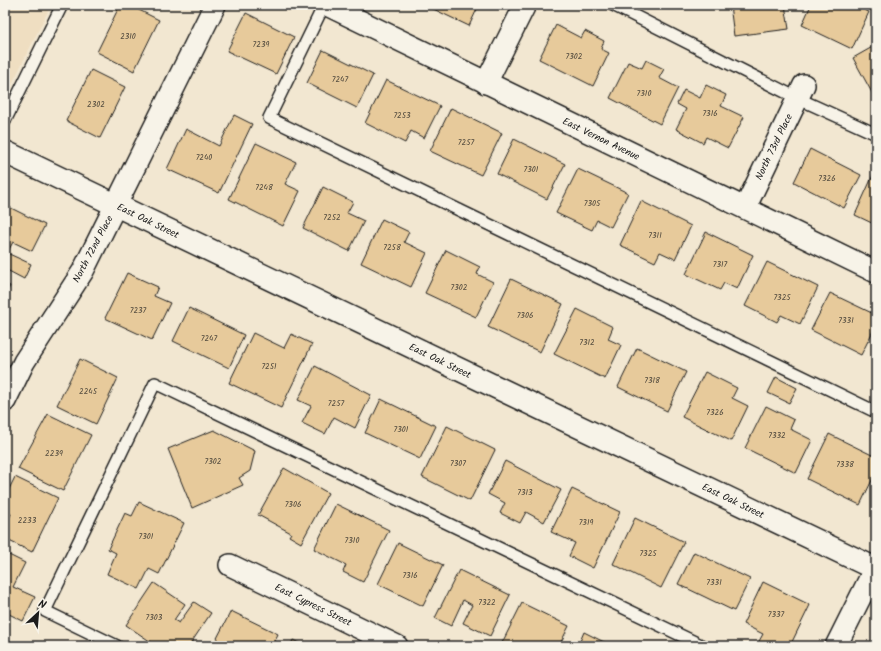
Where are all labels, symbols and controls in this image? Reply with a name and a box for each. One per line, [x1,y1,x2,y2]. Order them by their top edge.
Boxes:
house number: 2310 [120,30,136,43]
house number: 7239 [253,38,269,51]
house number: 7302 [566,50,583,63]
house number: 7247 [332,73,349,86]
house number: 7310 [637,87,651,100]
house number: 2302 [87,98,105,111]
house number: 7316 [702,107,718,120]
house number: 7253 [393,109,411,122]
street label: North 73rd Place [751,111,797,183]
street label: East Vernon Avenue [560,113,643,165]
house number: 7257 [458,136,474,149]
house number: 7240 [196,151,212,164]
house number: 7301 [524,163,539,176]
house number: 7326 [818,172,836,185]
house number: 7248 [255,181,273,194]
house number: 7305 [584,197,601,210]
street label: East Oak Street [114,199,182,243]
house number: 7252 [323,211,341,224]
street label: North 72nd Place [69,212,118,285]
house number: 7311 [648,229,662,242]
house number: 7258 [383,241,401,254]
house number: 7317 [713,258,728,271]
house number: 7302 [451,281,468,294]
house number: 7325 [773,291,791,304]
house number: 7237 [130,304,147,317]
house number: 7306 [517,309,533,322]
house number: 7331 [838,314,854,327]
house number: 7247 [201,332,218,345]
house number: 7312 [579,336,595,349]
street label: East Oak Street [406,339,474,383]
house number: 7251 [261,360,277,373]
house number: 7318 [644,374,660,387]
house number: 2245 [79,385,98,398]
house number: 7257 [328,397,344,410]
house number: 7326 [706,406,724,419]
house number: 7301 [394,423,409,436]
house number: 7332 [768,429,786,442]
house number: 2239 [45,447,63,460]
house number: 7302 [205,455,222,468]
house number: 7307 [450,457,466,470]
house number: 7338 [836,458,854,471]
street label: East Oak Street [699,479,767,523]
house number: 7313 [517,486,533,499]
house number: 7306 [285,498,301,511]
house number: 2233 [18,514,37,527]
house number: 7319 [579,516,593,529]
house number: 7301 [139,530,154,543]
house number: 7310 [345,534,359,547]
house number: 7325 [639,547,657,560]
house number: 7316 [402,569,418,582]
house number: 7331 [706,576,722,589]
street label: East Cypress Street [272,579,354,631]
north arrow [18,593,58,633]
text: N [35,595,49,615]
house number: 7322 [478,596,496,609]
house number: 7337 [768,608,785,621]
house number: 7303 [146,611,163,624]

